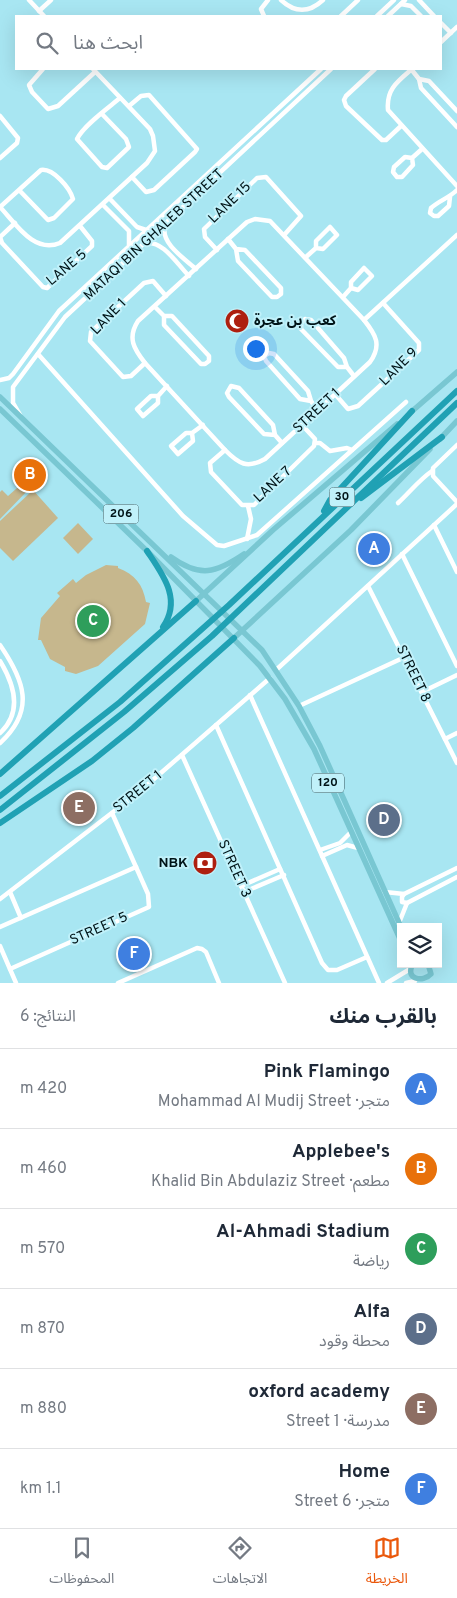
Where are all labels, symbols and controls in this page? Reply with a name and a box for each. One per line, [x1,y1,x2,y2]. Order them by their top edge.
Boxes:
search box [15,15,442,70]
icon: search [33,29,61,57]
text: ابحث هنا [73,32,143,56]
street label: MATAQI BIN GHALEB STREET [80,166,228,304]
street label: LANE 15 [205,179,255,227]
street label: LANE 5 [43,246,91,290]
street label: LANE 1 [88,295,130,339]
mosque icon: كعب بن عجرة [224,308,250,334]
place label: كعب بن عجرة [254,313,337,330]
your location [243,336,269,362]
street label: LANE 9 [376,344,422,390]
street label: STREET 1 [290,385,344,437]
pin: B [14,456,46,494]
street label: LANE 7 [251,463,295,507]
road number: 30 [330,488,354,507]
road number: 206 [104,504,138,524]
pin: A [358,530,390,568]
pin: C [77,602,109,640]
street label: STREET 8 [392,643,434,705]
street label: STREET 1 [110,767,166,817]
road number: 120 [312,774,344,792]
pin: E [63,789,95,827]
pin: D [368,801,400,839]
street label: STREET 3 [214,837,254,901]
bank icon: NBK [192,850,218,876]
place label: NBK [158,855,188,872]
street label: STREET 5 [67,909,131,949]
map controls [397,923,442,968]
button: layers [397,923,442,968]
pin: F [118,935,150,973]
text: بالقرب منك [329,1004,437,1031]
text: النتائج: 6 [20,1007,76,1027]
text: Pink Flamingo [264,1060,390,1084]
text: 420 m [20,1079,67,1099]
text: A [415,1079,427,1099]
text: متجر · Mohammad Al Mudij Street [158,1092,390,1112]
text: Applebee's [292,1140,390,1164]
text: 460 m [20,1159,67,1179]
text: B [415,1159,427,1179]
text: مطعم · Khalid Bin Abdulaziz Street [151,1172,390,1192]
text: Al-Ahmadi Stadium [216,1220,390,1244]
text: 570 m [20,1239,65,1259]
text: C [416,1239,426,1259]
text: رياضة [353,1252,390,1272]
text: Alfa [353,1300,390,1324]
text: 870 m [20,1319,65,1339]
text: D [415,1319,427,1339]
text: محطة وقود [319,1332,390,1352]
text: oxford academy [248,1380,390,1404]
text: 880 m [20,1399,67,1419]
text: E [416,1399,426,1419]
text: مدرسة · Street 1 [286,1412,390,1432]
text: Home [338,1460,390,1484]
text: 1.1 km [20,1479,61,1499]
text: F [416,1479,426,1499]
text: متجر · Street 6 [294,1492,390,1512]
tab: المحفوظات [49,1534,114,1593]
tab: الاتجاهات [213,1534,267,1593]
tab: الخريطة [366,1534,408,1593]

